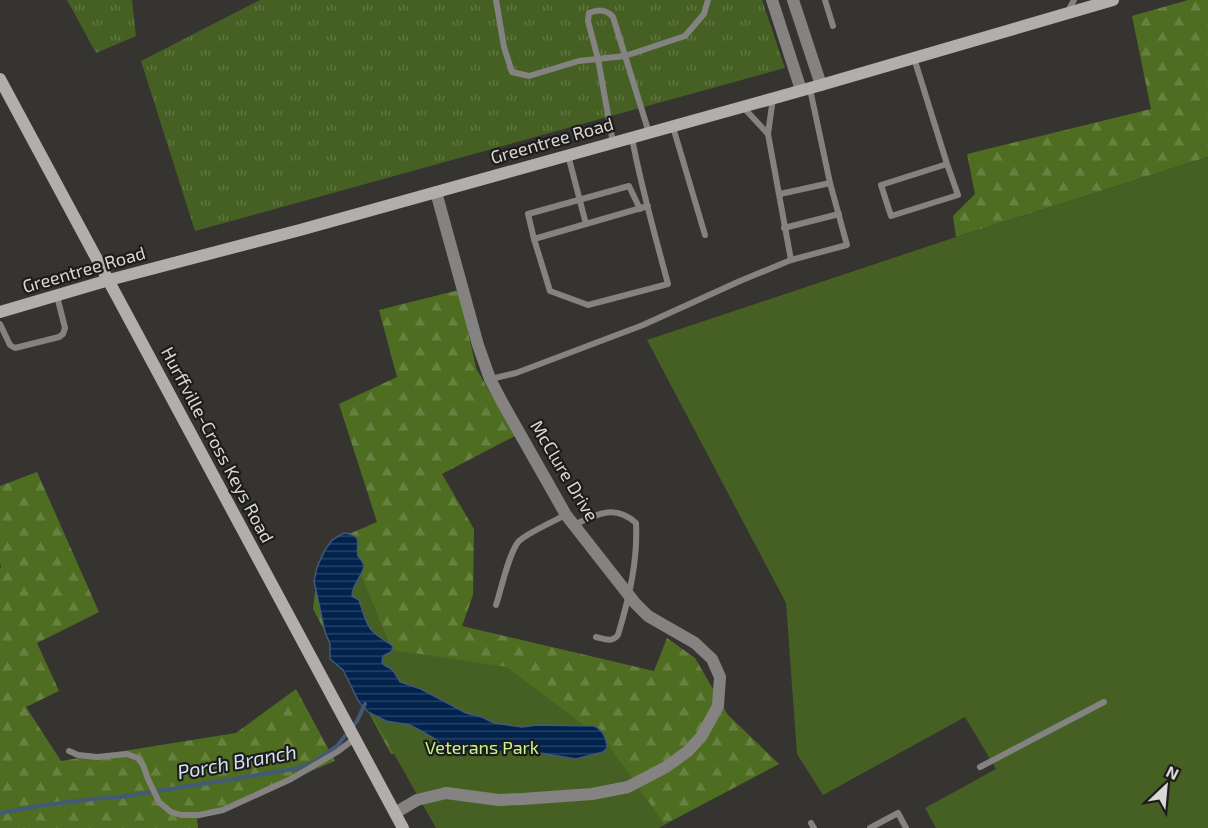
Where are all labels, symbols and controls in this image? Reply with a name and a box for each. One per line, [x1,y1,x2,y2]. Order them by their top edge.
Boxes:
street label: Greentree Road [488,112,616,168]
street label: Greentree Road [20,241,148,297]
street label: Hurffville-Cross Keys Road [157,343,279,546]
street label: McClure Drive [526,416,604,525]
park label: Veterans Park [425,736,539,758]
water label: Porch Branch [175,739,298,783]
north arrow [1136,756,1196,816]
text: N [1163,761,1182,783]

